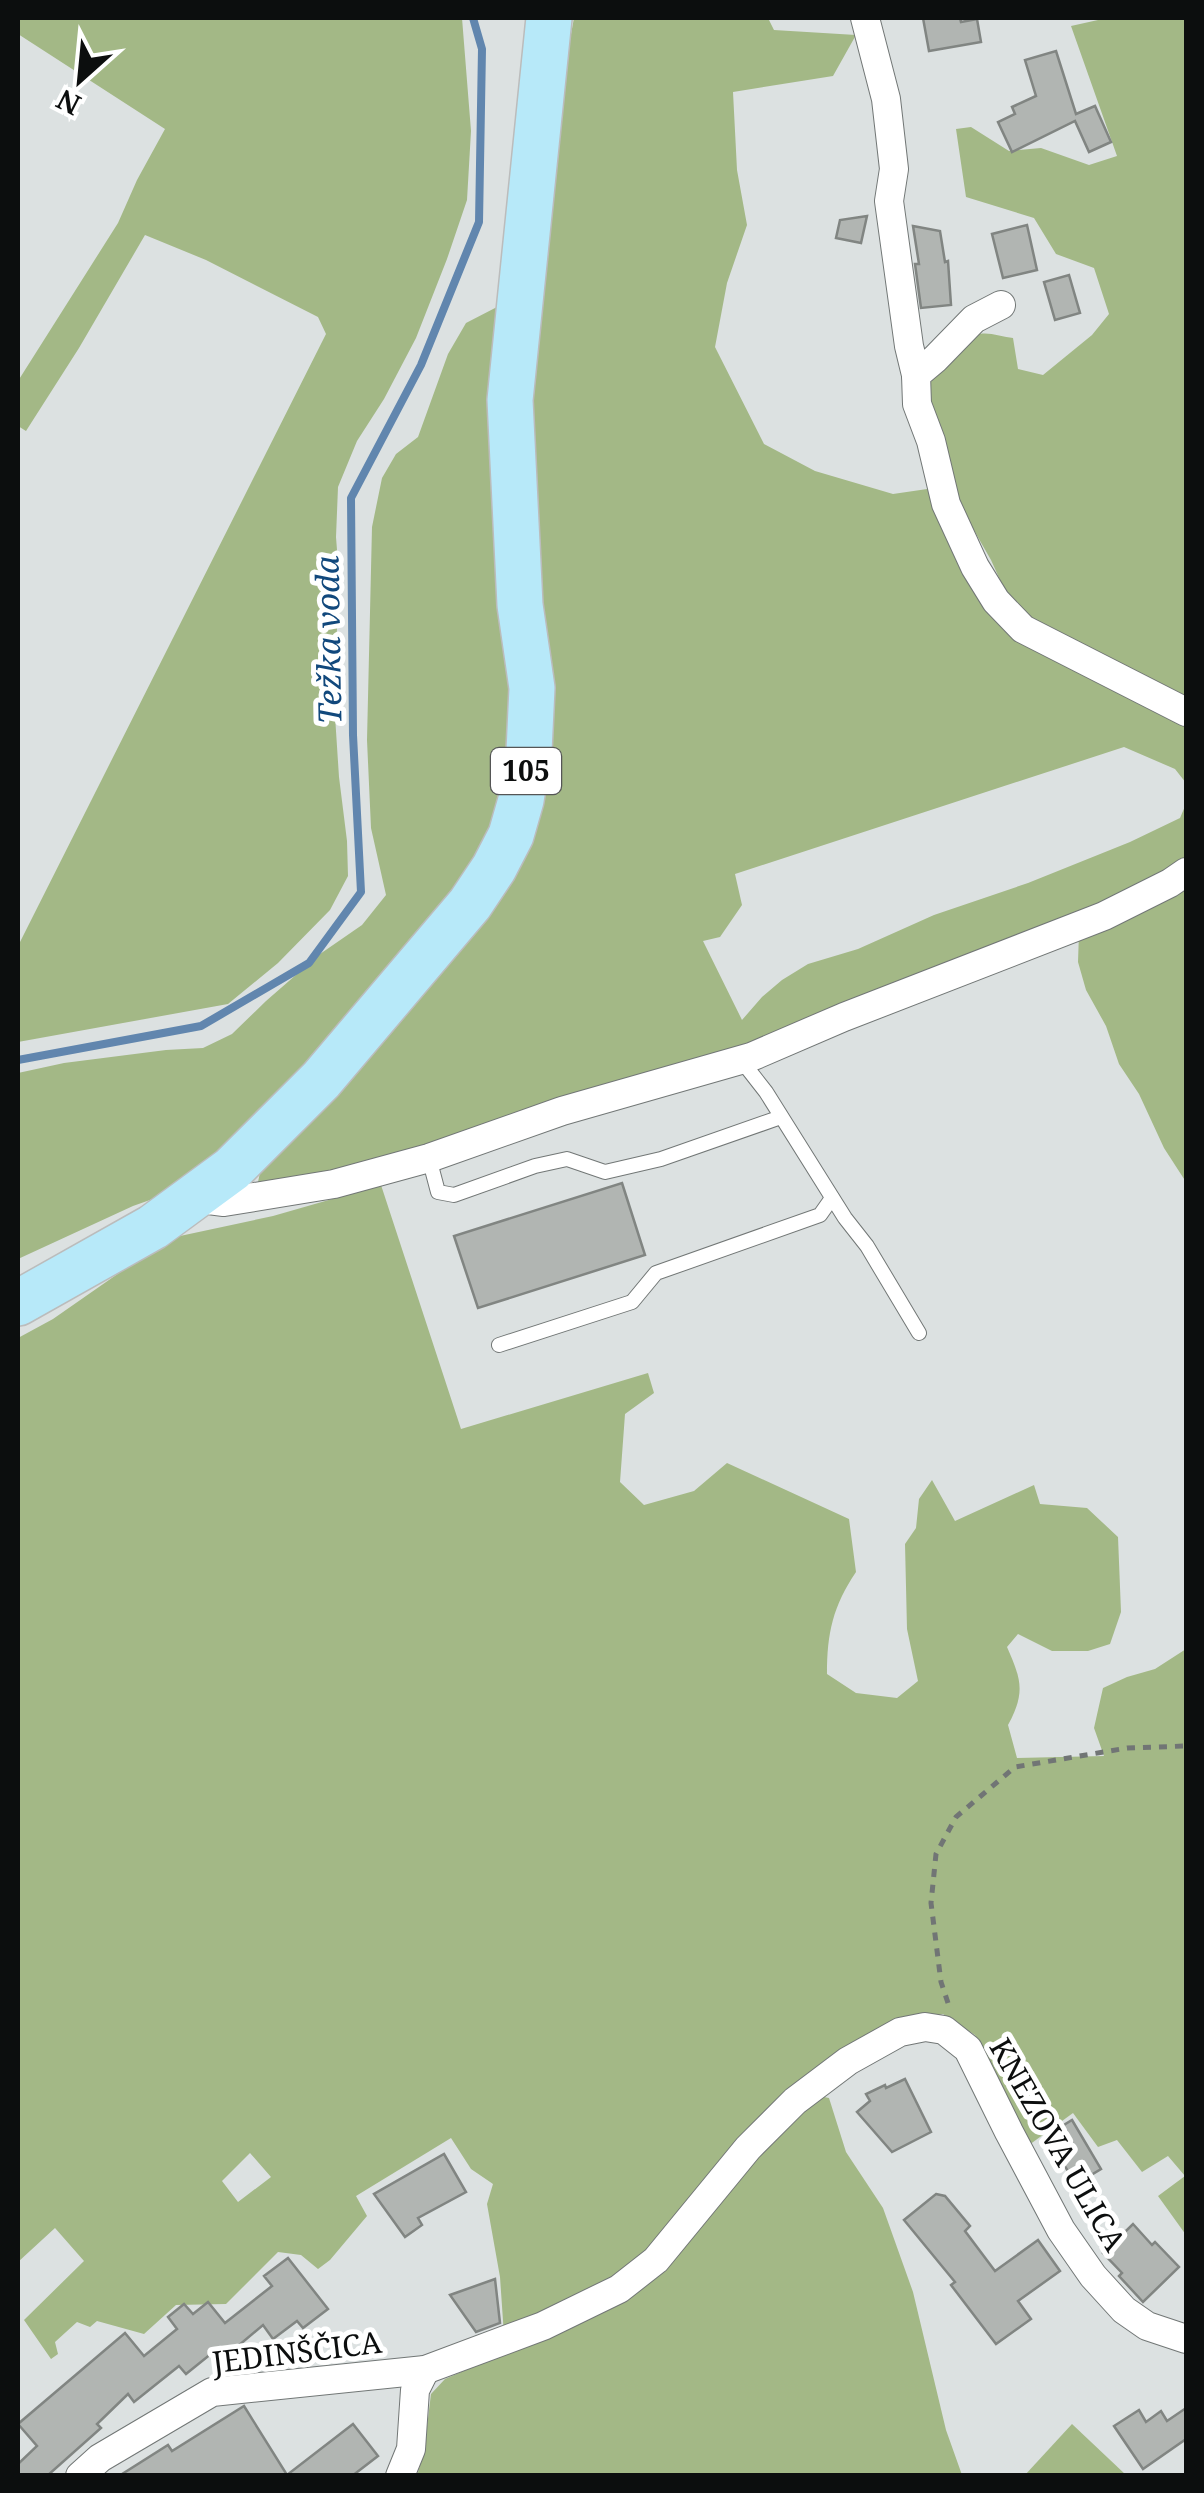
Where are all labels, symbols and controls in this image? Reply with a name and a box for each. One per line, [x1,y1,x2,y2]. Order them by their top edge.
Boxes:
north arrow [30,30,130,130]
text: N [50,81,87,125]
water label: Težka voda [305,555,350,725]
road number: 105 [491,748,561,794]
street label: KNEZOVA ULICA [981,2030,1136,2259]
street label: JEDINŠČICA [209,2321,385,2382]

